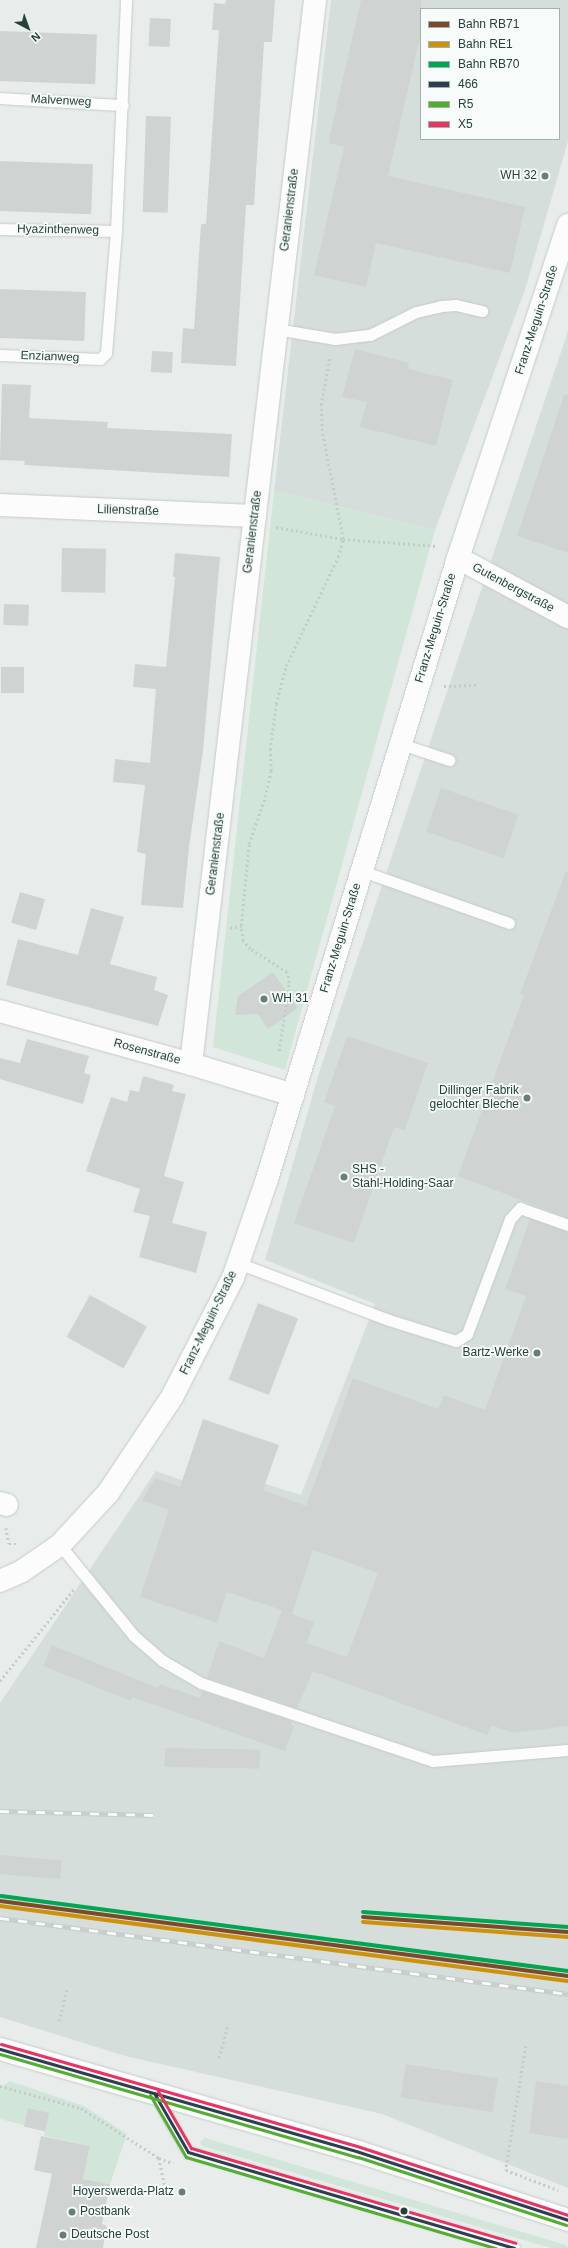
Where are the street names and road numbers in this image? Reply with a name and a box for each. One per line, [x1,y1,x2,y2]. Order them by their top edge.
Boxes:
street label: Malvenweg [30,92,92,110]
street label: Geranienstraße [278,168,302,252]
street label: Hyazinthenweg [17,222,99,238]
street label: Franz-Meguin-Straße [513,264,561,376]
street label: Enzianweg [20,349,80,365]
street label: Geranienstraße [241,490,265,574]
street label: Lilienstraße [97,503,159,519]
street label: Gutenbergstraße [470,560,556,616]
street label: Franz-Meguin-Straße [412,571,460,685]
street label: Geranienstraße [204,812,228,896]
street label: Franz-Meguin-Straße [317,881,365,995]
street label: Rosenstraße [112,1036,182,1068]
street label: Franz-Meguin-Straße [178,1269,240,1377]

